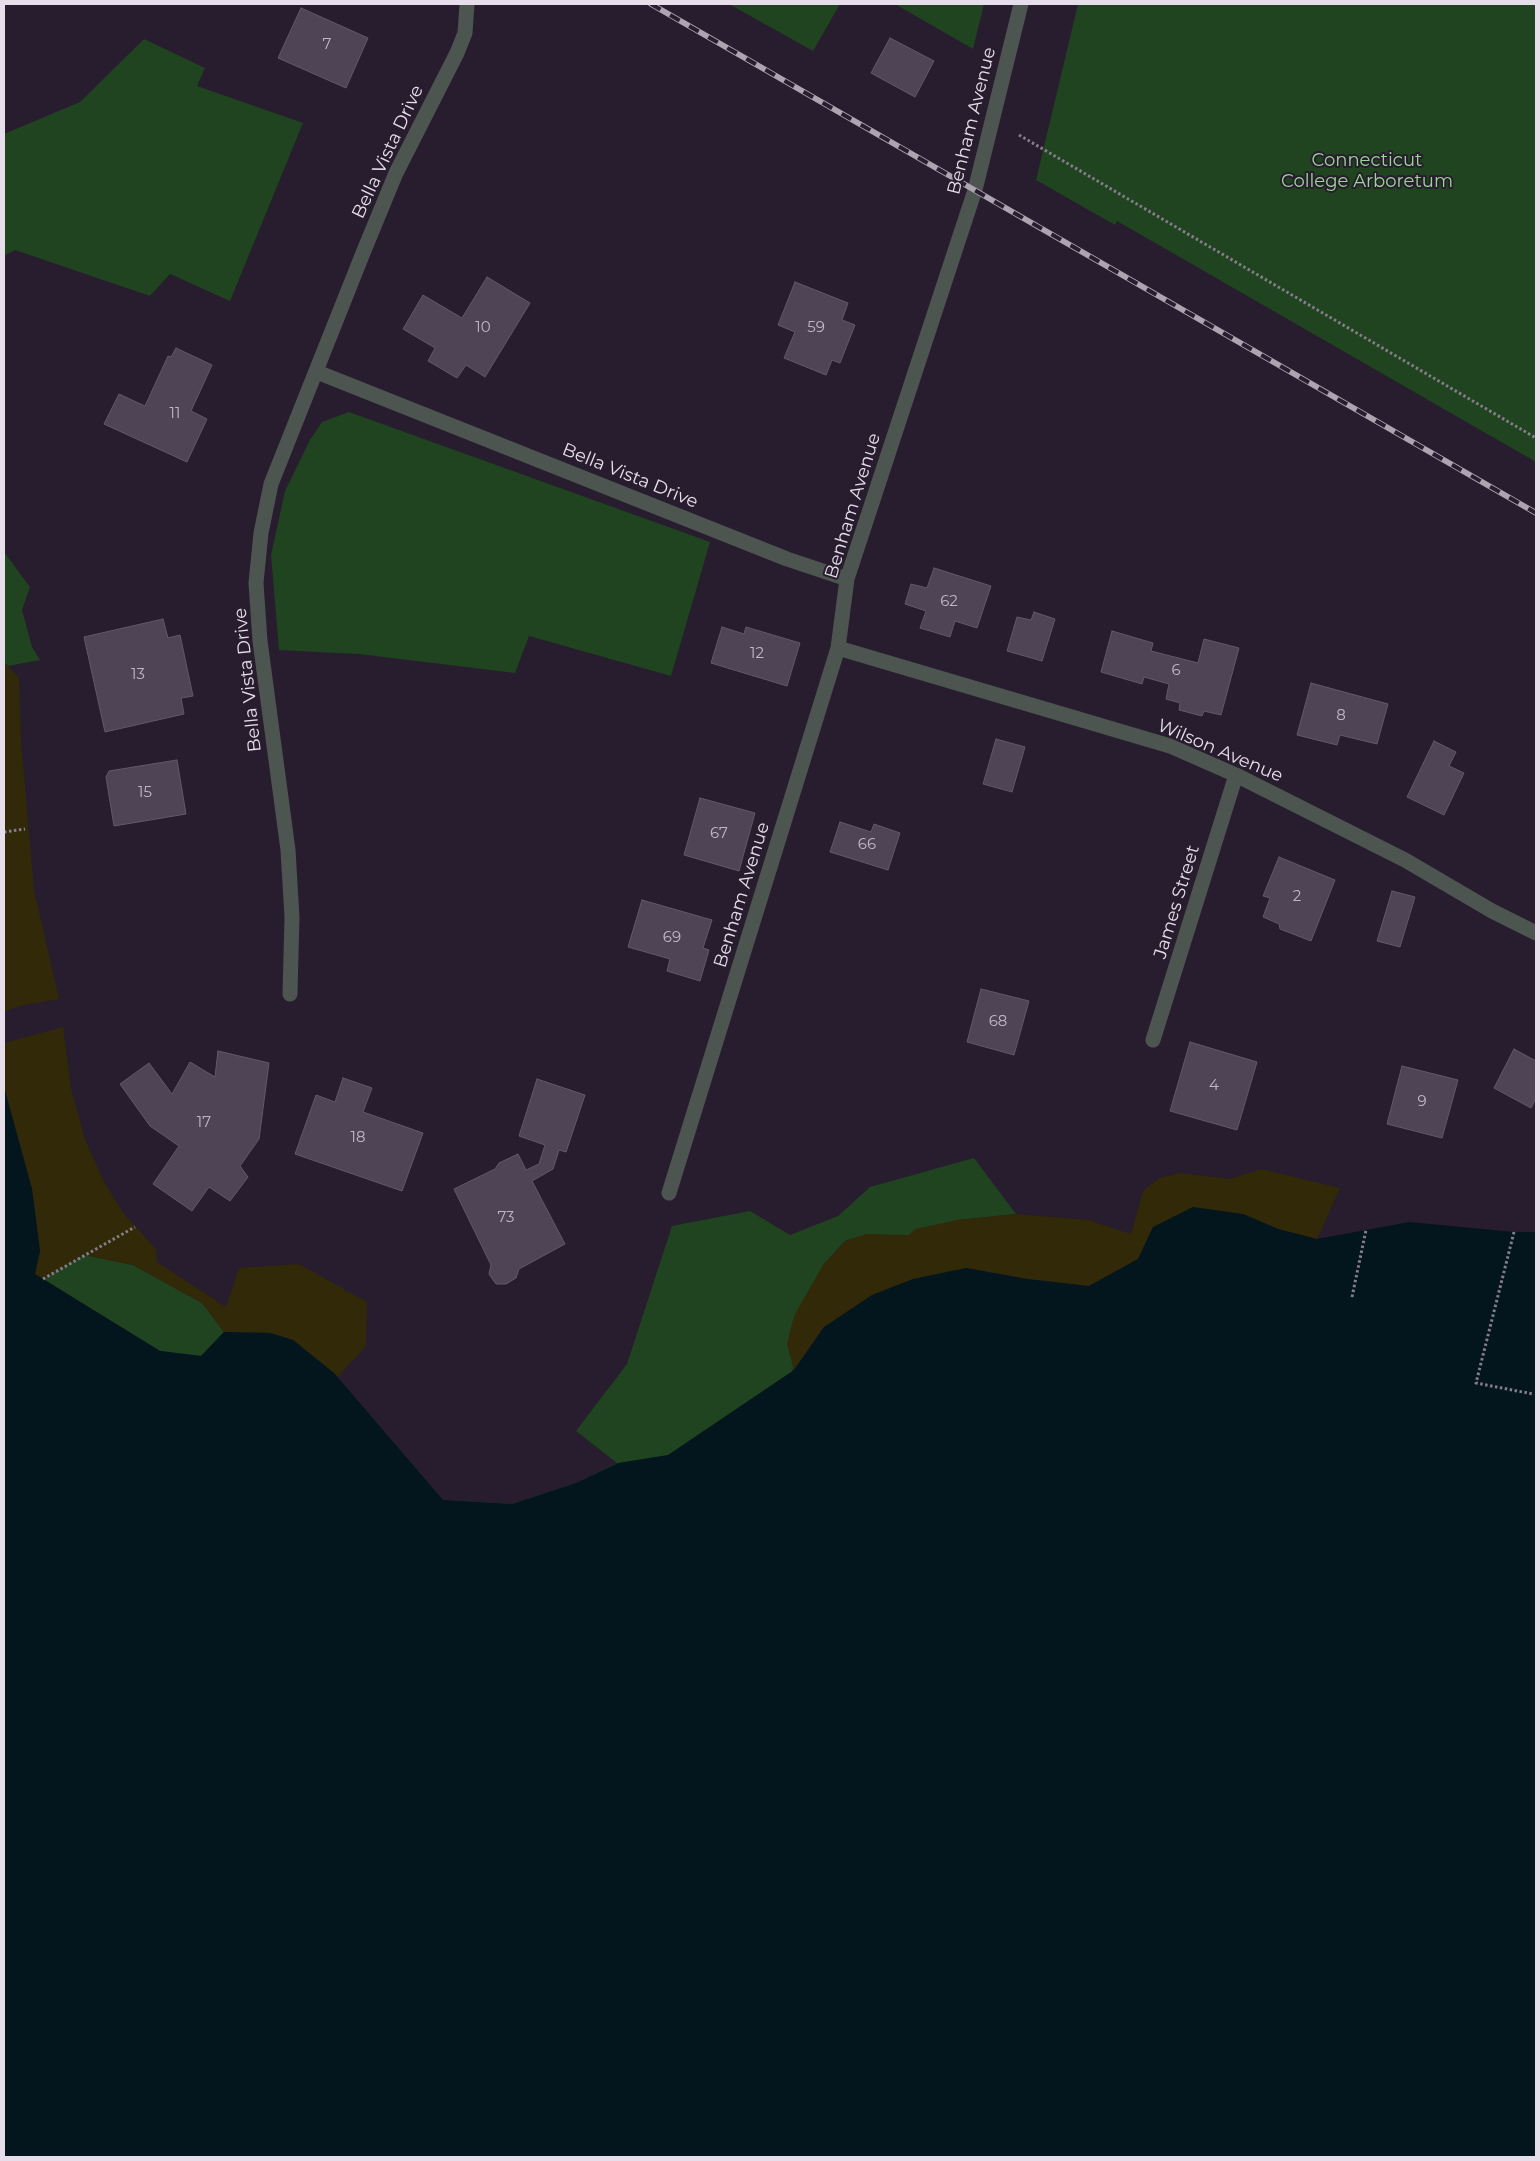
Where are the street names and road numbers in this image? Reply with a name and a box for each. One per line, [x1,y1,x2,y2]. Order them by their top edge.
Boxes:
street label: Benham Avenue [943,45,1001,197]
street label: Bella Vista Drive [348,82,428,222]
street label: Benham Avenue [821,431,885,581]
street label: Bella Vista Drive [559,439,701,513]
street label: Bella Vista Drive [230,607,266,753]
street label: Wilson Avenue [1154,715,1286,787]
street label: Benham Avenue [710,820,774,970]
street label: James Street [1149,843,1205,961]

